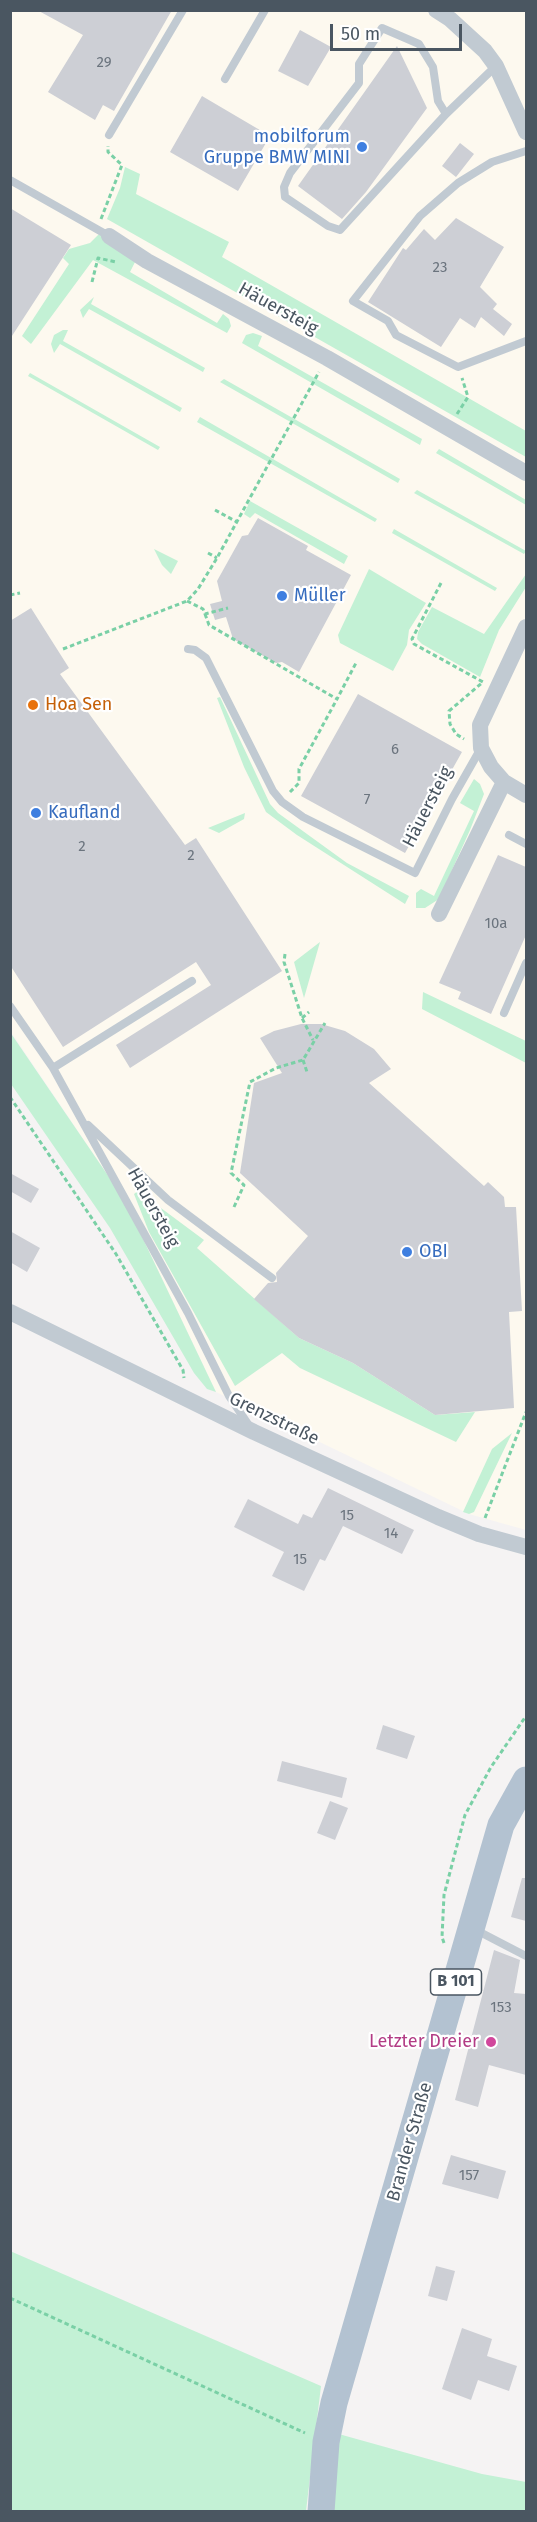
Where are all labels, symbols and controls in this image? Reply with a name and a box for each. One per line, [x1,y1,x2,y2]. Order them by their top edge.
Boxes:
scale bar [333,12,465,50]
text: 50 m [341,23,380,45]
house number: 29 [96,54,112,72]
place label: mobilforum Gruppe BMW MINI [204,126,350,168]
marker: mobilforum Gruppe BMW MINI [355,140,369,154]
house number: 23 [433,259,447,277]
street label: Häuersteig [234,278,322,340]
place label: Müller [294,585,346,607]
marker: Müller [275,589,289,603]
place label: Hoa Sen [45,694,112,716]
marker: Hoa Sen [26,698,40,712]
house number: 6 [391,741,399,759]
street label: Häuersteig [398,763,458,851]
house number: 7 [364,791,370,809]
place label: Kaufland [48,802,120,824]
marker: Kaufland [29,806,43,820]
house number: 2 [78,838,86,856]
house number: 2 [187,847,195,865]
house number: 10a [484,915,508,933]
street label: Häuersteig [122,1164,184,1252]
place label: OBI [419,1241,448,1263]
marker: OBI [400,1245,414,1259]
street label: Grenzstraße [226,1388,322,1450]
house number: 15 [340,1507,354,1525]
house number: 14 [384,1525,398,1543]
house number: 15 [293,1551,307,1569]
road number: B 101 [430,1969,482,1995]
house number: 153 [490,1999,512,2017]
place label: Letzter Dreier [369,2031,479,2053]
marker: Letzter Dreier [484,2035,498,2049]
street label: Brander Straße [383,2080,437,2204]
house number: 157 [459,2167,479,2185]

